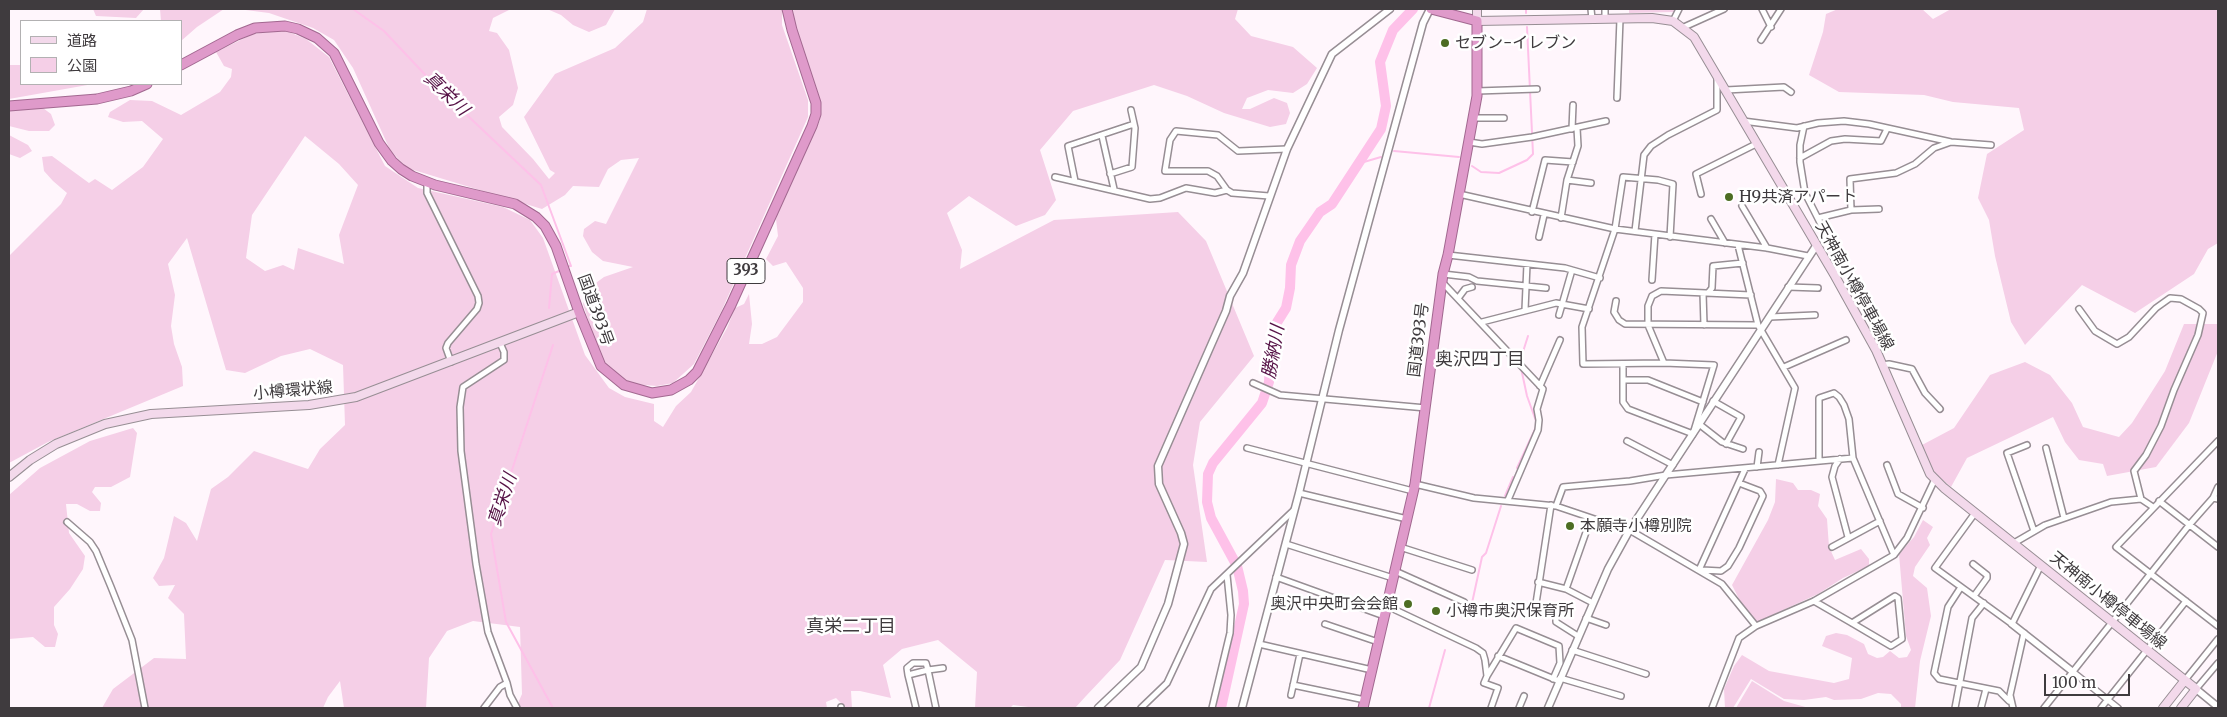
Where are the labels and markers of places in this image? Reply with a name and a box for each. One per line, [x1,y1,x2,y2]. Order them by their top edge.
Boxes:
place label: セブン-イレブン [1455,33,1576,53]
marker: セブン-イレブン [1439,37,1451,49]
place label: H9共済アパート [1739,187,1857,207]
marker: H9共済アパート [1723,191,1735,203]
place label: 本願寺小樽別院 [1580,516,1692,536]
marker: 本願寺小樽別院 [1564,520,1576,532]
place label: 奥沢中央町会会館 [1270,594,1398,614]
marker: 奥沢中央町会会館 [1402,598,1414,610]
place label: 小樽市奥沢保育所 [1446,601,1574,621]
marker: 小樽市奥沢保育所 [1430,605,1442,617]

